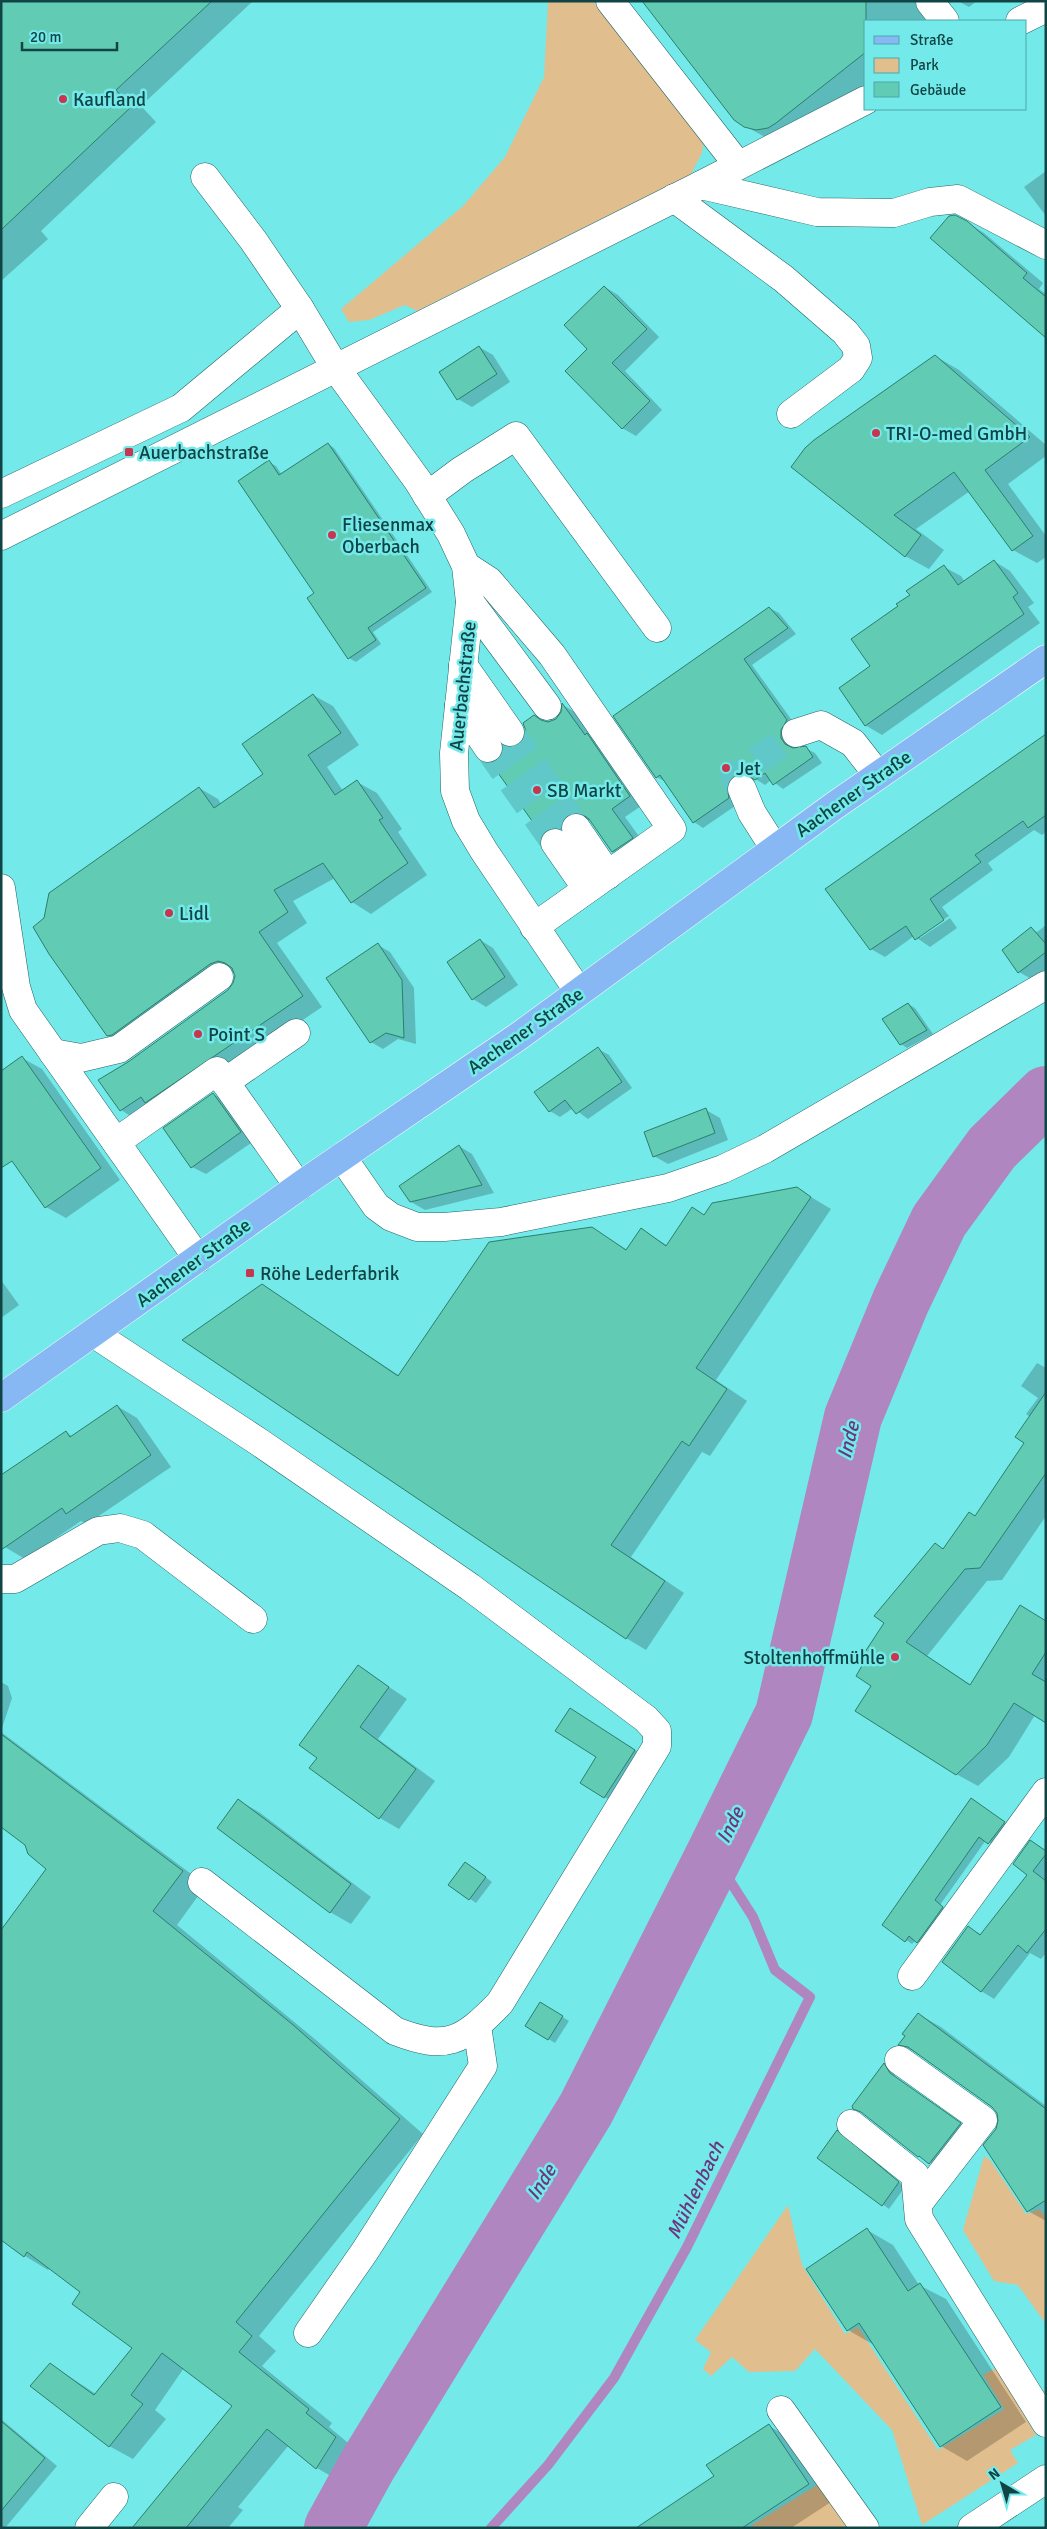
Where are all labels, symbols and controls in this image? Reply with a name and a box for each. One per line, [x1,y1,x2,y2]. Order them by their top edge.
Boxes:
scale bar [22,20,118,52]
legend [864,20,1027,110]
text: 20 m [30,28,61,46]
text: Straße [910,31,954,49]
text: Park [910,56,939,74]
text: Gebäude [910,81,966,99]
place label: Kaufland [73,88,146,112]
marker: Kaufland [57,93,69,105]
place label: TRI-O-med GmbH [886,422,1027,446]
marker: TRI-O-med GmbH [870,427,882,439]
place label: Auerbachstraße [139,441,269,465]
marker: Auerbachstraße [123,446,135,458]
place label: Fliesenmax Oberbach [342,513,434,559]
marker: Fliesenmax Oberbach [326,529,338,541]
street label: Auerbachstraße [444,620,482,752]
street label: Aachener Straße [791,745,916,843]
place label: Jet [736,757,761,781]
marker: Jet [720,762,732,774]
place label: SB Markt [547,779,622,803]
marker: SB Markt [531,784,543,796]
place label: Lidl [179,902,209,926]
marker: Lidl [163,907,175,919]
street label: Aachener Straße [463,982,588,1080]
place label: Point S [208,1023,265,1047]
marker: Point S [192,1028,204,1040]
street label: Aachener Straße [131,1213,256,1313]
place label: Röhe Lederfabrik [260,1262,400,1286]
marker: Röhe Lederfabrik [244,1267,256,1279]
water label: Inde [832,1418,865,1461]
place label: Stoltenhoffmühle [743,1646,885,1670]
marker: Stoltenhoffmühle [889,1651,901,1663]
water label: Inde [711,1802,750,1848]
water label: Mühlenbach [661,2136,730,2243]
water label: Inde [521,2159,562,2205]
north arrow [977,2459,1027,2509]
text: N [985,2464,1003,2484]

